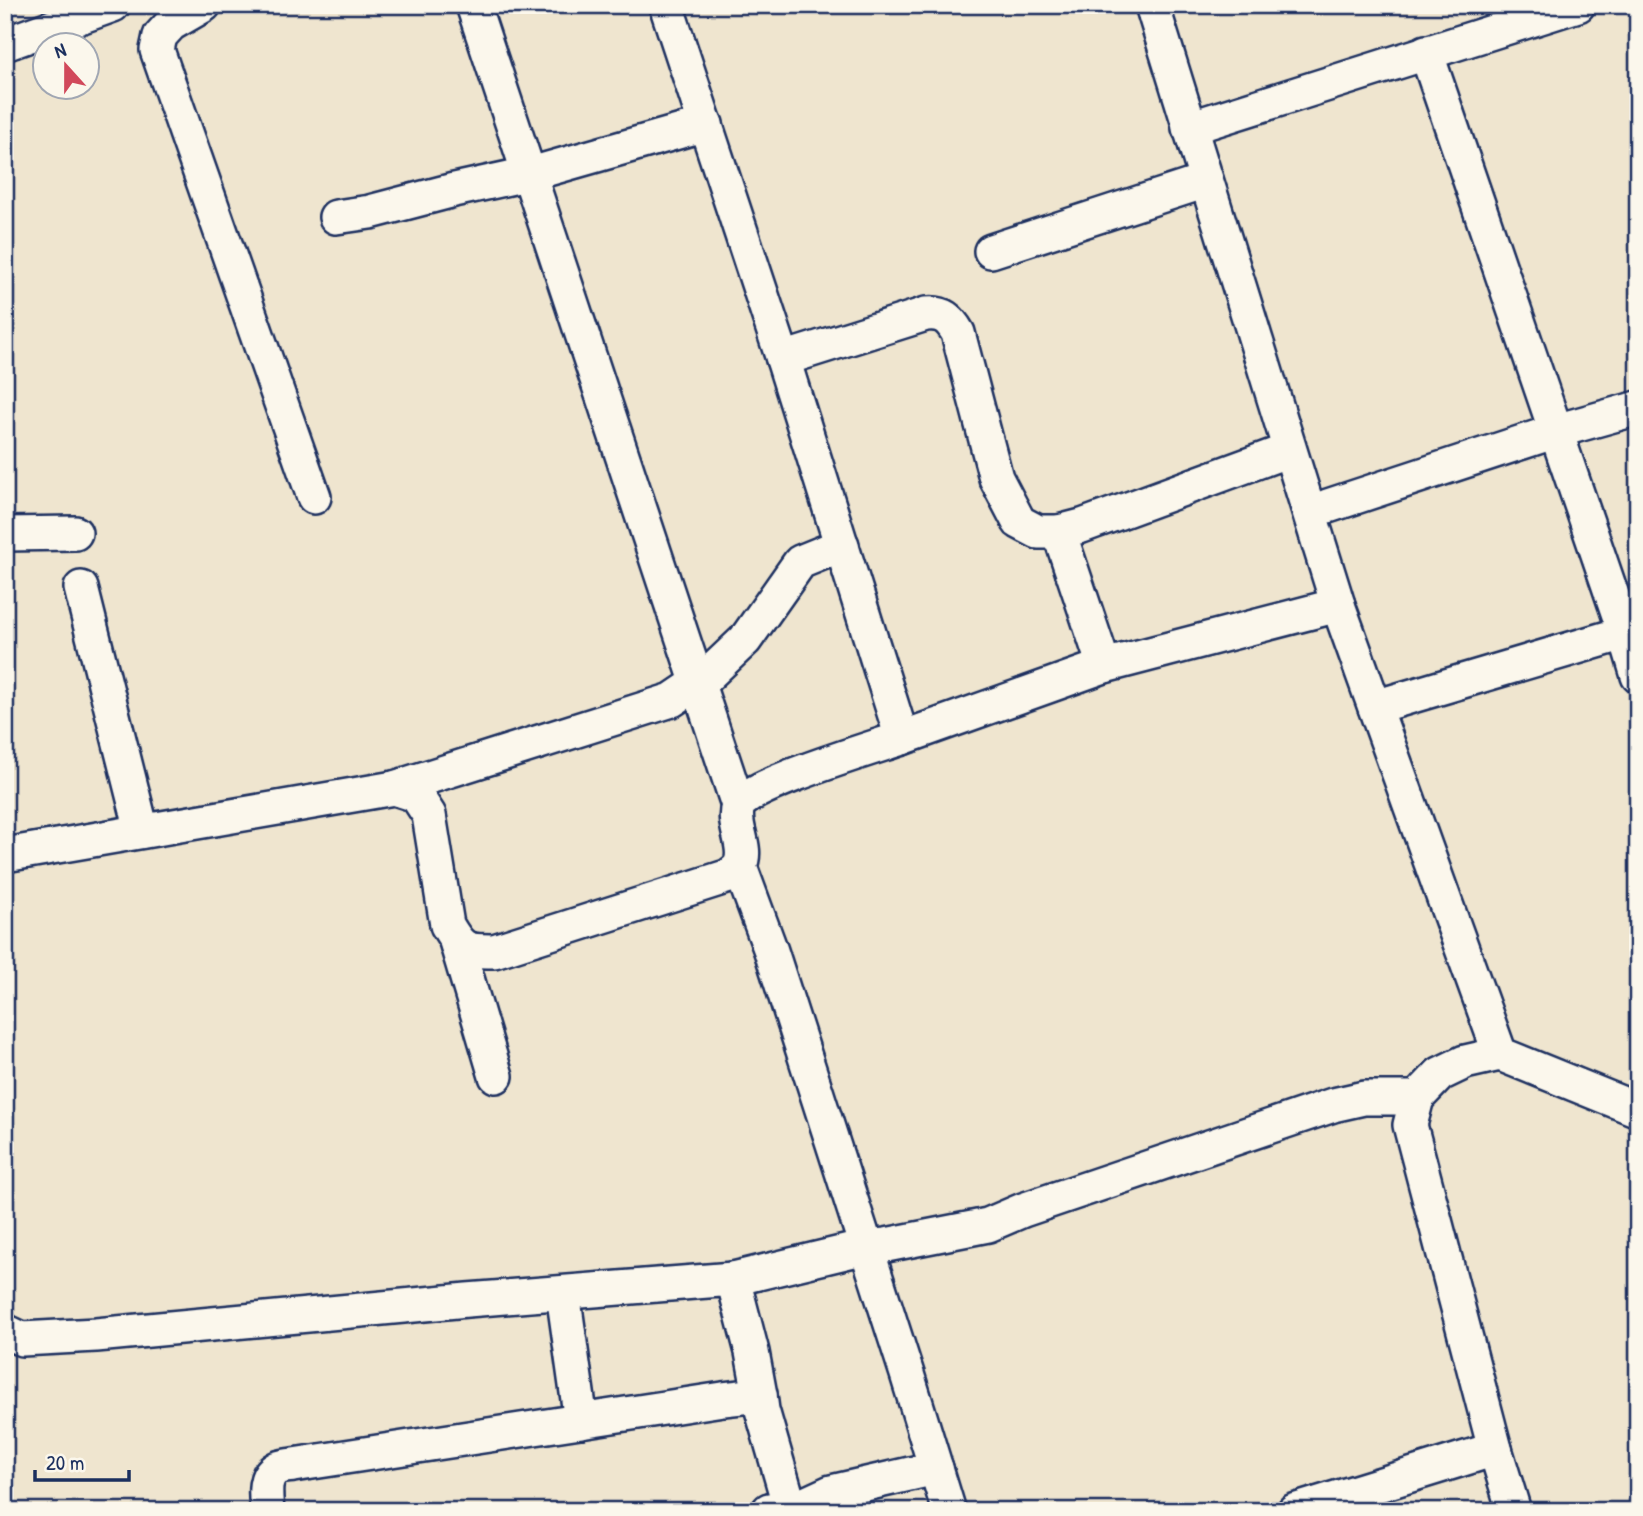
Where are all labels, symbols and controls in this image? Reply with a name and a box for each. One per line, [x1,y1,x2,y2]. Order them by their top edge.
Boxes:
north arrow [32,32,102,102]
text: N [51,36,69,64]
scale bar [35,1439,130,1483]
text: 20 m [46,1448,84,1477]

